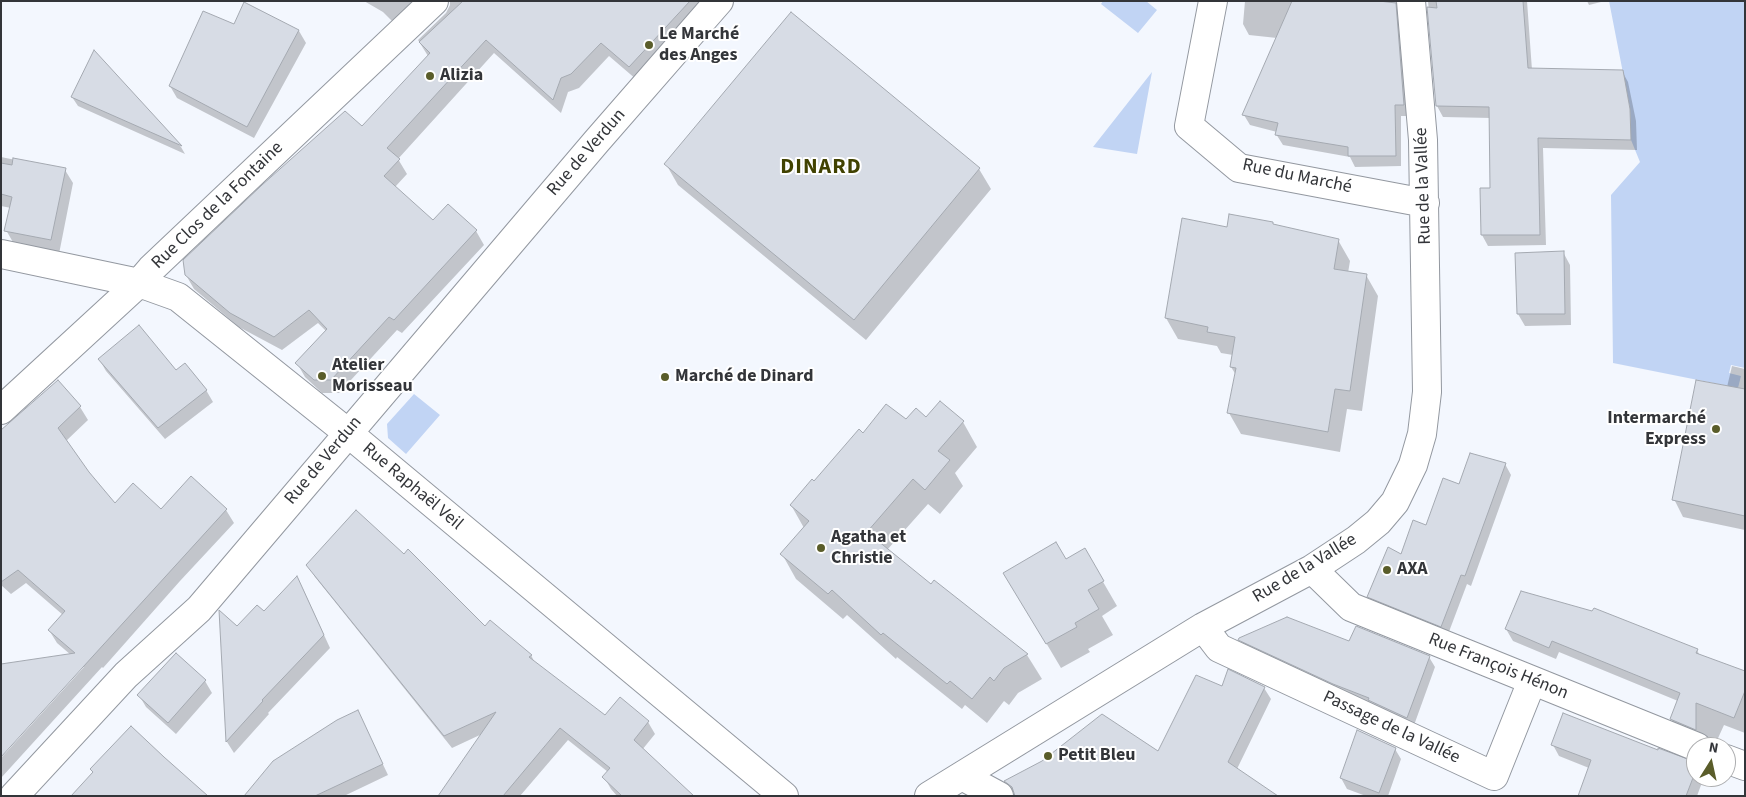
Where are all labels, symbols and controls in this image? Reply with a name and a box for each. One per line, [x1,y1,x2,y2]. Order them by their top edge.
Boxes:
place label: Le Marché des Anges [659,24,739,66]
marker: Le Marché des Anges [643,39,655,51]
place label: Alizia [440,65,483,87]
marker: Alizia [424,70,436,82]
street label: Rue de Verdun [543,105,631,201]
street label: Rue de la Vallée [1411,127,1437,245]
street label: Rue Clos de la Fontaine [148,138,288,274]
district label: DINARD [780,155,862,181]
street label: Rue du Marché [1240,155,1354,199]
place label: Atelier Morisseau [332,355,413,398]
place label: Marché de Dinard [675,366,814,388]
marker: Atelier Morisseau [316,370,328,382]
marker: Marché de Dinard [659,371,671,383]
place label: Intermarché Express [1607,408,1706,450]
street label: Rue de Verdun [281,412,367,510]
marker: Intermarché Express [1710,423,1722,435]
street label: Rue Raphaël Veil [357,439,467,535]
place label: Agatha et Christie [831,527,906,570]
street label: Rue de la Vallée [1249,530,1361,608]
marker: Agatha et Christie [815,542,827,554]
place label: AXA [1397,559,1428,581]
marker: AXA [1381,564,1393,576]
street label: Rue François Hénon [1425,629,1571,705]
street label: Passage de la Vallée [1319,687,1463,769]
north arrow [1686,737,1736,787]
text: N [1707,738,1720,759]
place label: Petit Bleu [1058,745,1135,767]
marker: Petit Bleu [1042,750,1054,762]

